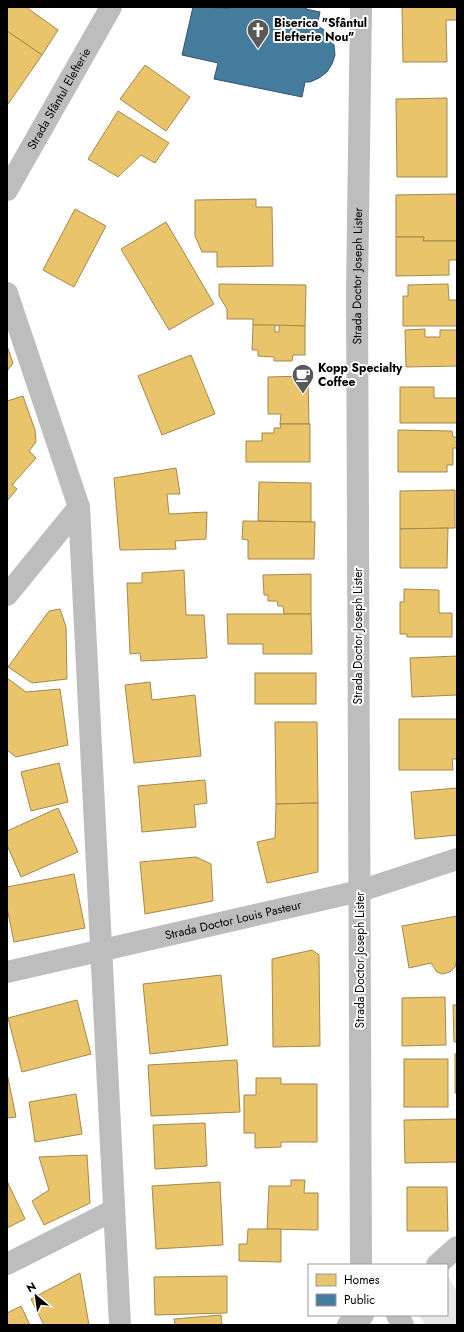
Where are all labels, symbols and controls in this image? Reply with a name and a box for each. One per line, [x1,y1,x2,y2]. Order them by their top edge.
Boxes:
place label: Biserica "Sfântul Elefterie Nou" [274,14,367,46]
church icon: Biserica "Sfântul Elefterie Nou" [245,17,271,50]
street label: Strada Sfântul Elefterie [23,44,95,153]
street label: Strada Doctor Joseph Lister [348,206,367,345]
place label: Kopp Specialty Coffee [318,359,403,391]
cafe icon: Kopp Specialty Coffee [290,362,316,395]
street label: Strada Doctor Joseph Lister [349,567,367,704]
street label: Strada Doctor Joseph Lister [351,891,369,1028]
street label: Strada Doctor Louis Pasteur [163,896,304,944]
legend [308,1264,448,1316]
text: Homes [344,1271,380,1289]
north arrow [16,1276,56,1316]
text: N [23,1278,39,1296]
text: Public [344,1291,375,1309]

